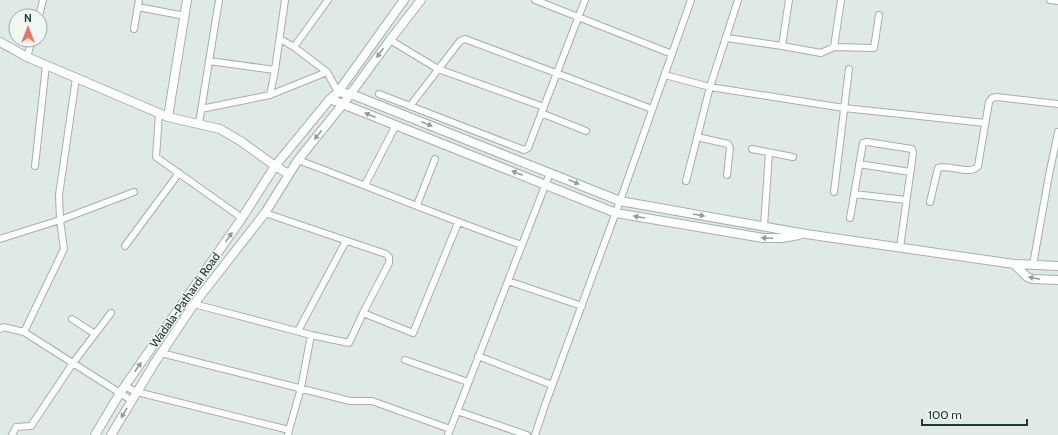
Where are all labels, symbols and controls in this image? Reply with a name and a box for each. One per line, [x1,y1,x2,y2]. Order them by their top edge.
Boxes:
north arrow [8,8,48,48]
text: N [24,11,32,25]
one-way arrow [376,48,384,58]
one-way arrow [364,112,375,118]
one-way arrow [422,121,433,127]
one-way arrow [314,130,323,141]
one-way arrow [510,170,522,176]
one-way arrow [568,180,580,186]
one-way arrow [693,212,705,218]
one-way arrow [633,213,645,219]
one-way arrow [225,232,233,242]
one-way arrow [761,234,773,241]
street label: Wadala-Pathardi Road [146,249,223,350]
one-way arrow [1027,274,1040,280]
one-way arrow [134,361,143,372]
scale bar [922,401,1027,427]
one-way arrow [120,407,127,419]
text: 100 m [928,407,962,422]

